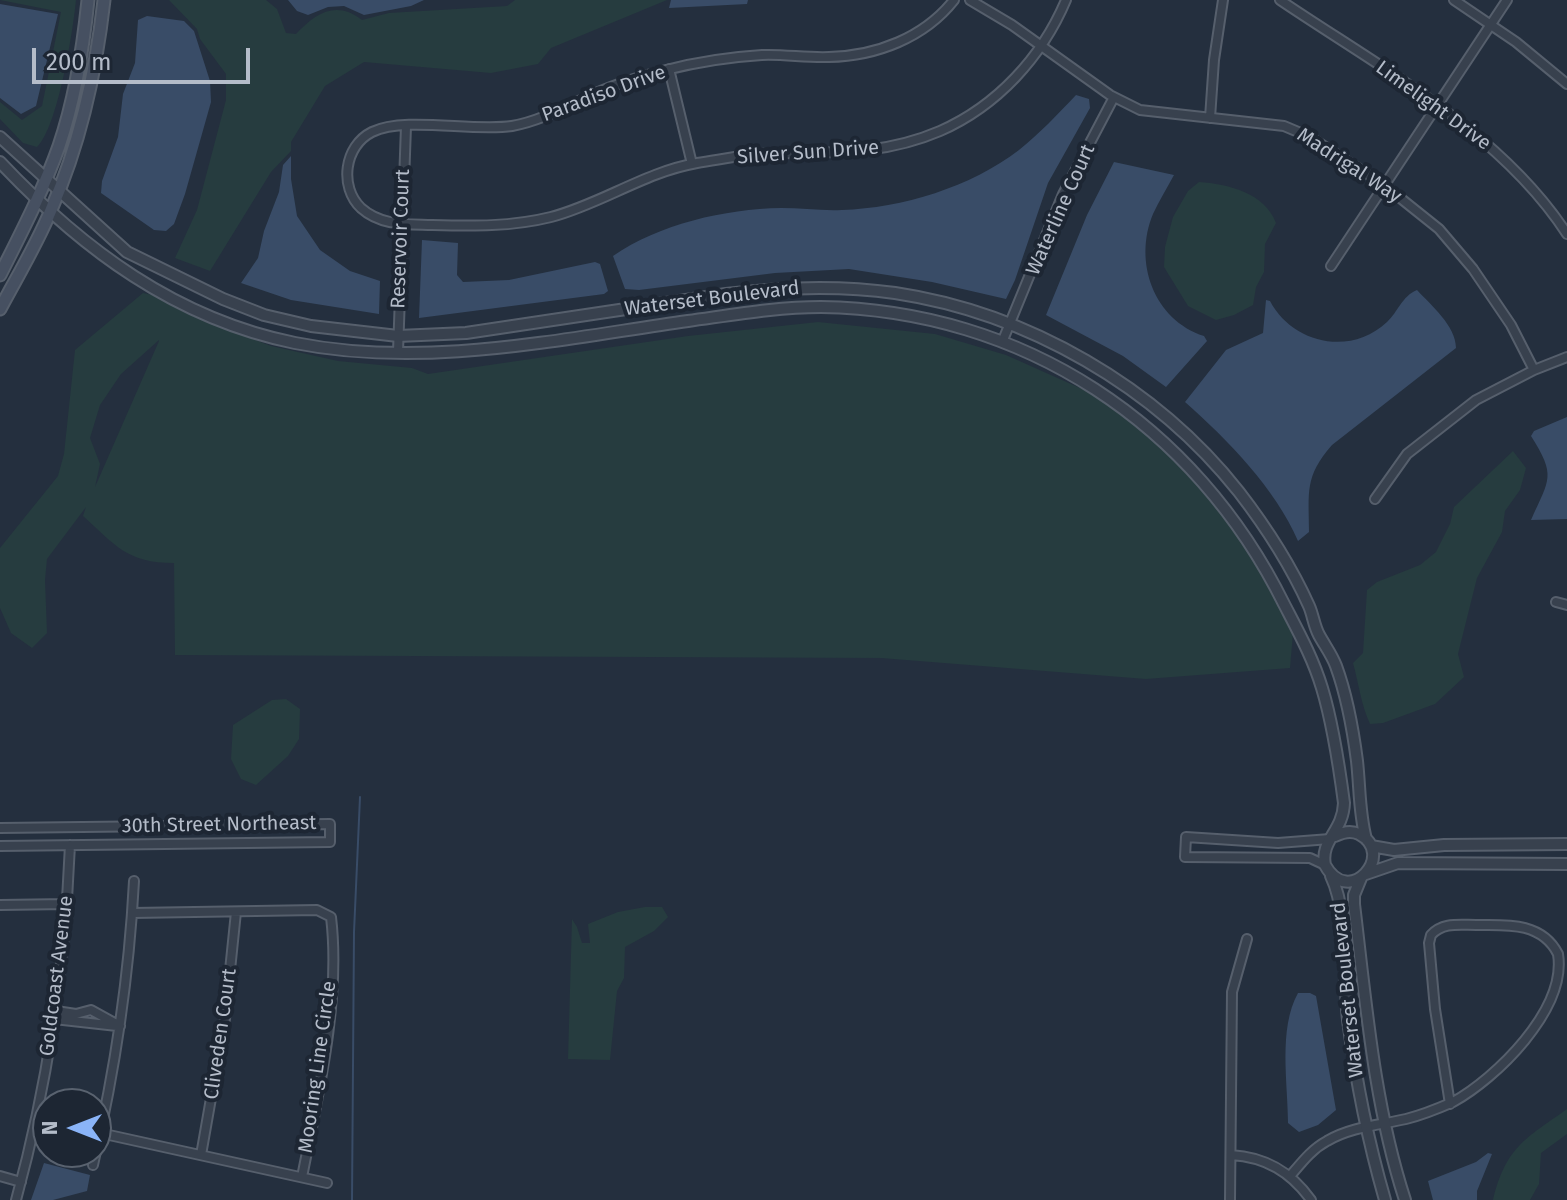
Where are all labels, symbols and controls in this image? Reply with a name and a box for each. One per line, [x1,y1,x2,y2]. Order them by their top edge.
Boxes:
scale bar [36,32,254,82]
text: 200 m [46,48,112,76]
street label: Limelight Drive [1371,56,1495,156]
street label: Paradiso Drive [539,60,669,128]
street label: Madrigal Way [1292,123,1406,209]
street label: Silver Sun Drive [736,136,880,170]
street label: Waterline Court [1021,141,1101,279]
street label: Reservoir Court [387,169,415,309]
street label: Waterset Boulevard [623,276,801,322]
street label: 30th Street Northeast [121,811,317,839]
street label: Goldcoast Avenue [35,894,79,1058]
street label: Waterset Boulevard [1327,901,1369,1079]
street label: Cliveden Court [200,967,242,1101]
street label: Mooring Line Circle [294,979,342,1155]
north arrow [32,1088,112,1168]
text: N [36,1121,63,1135]

